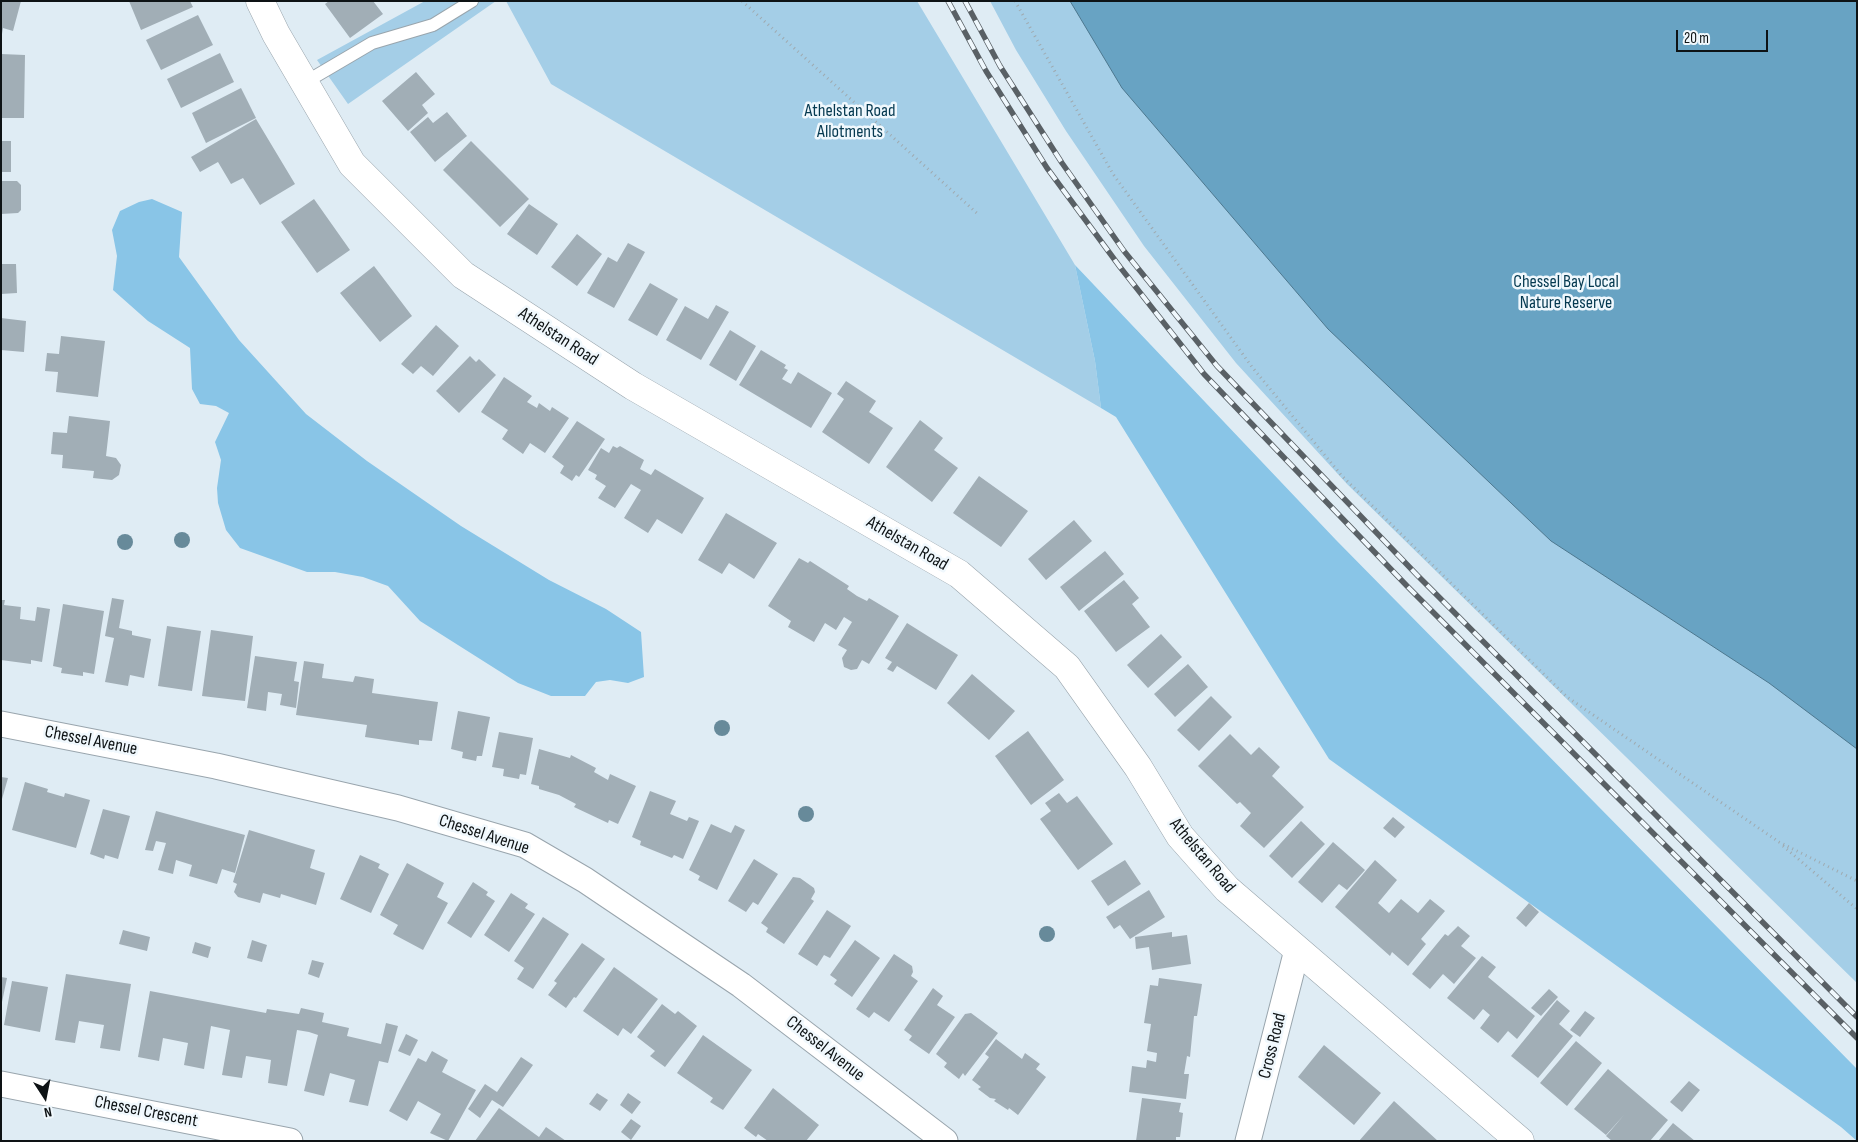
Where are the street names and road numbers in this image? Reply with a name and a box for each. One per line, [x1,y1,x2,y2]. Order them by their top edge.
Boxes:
street label: Athelstan Road [514,303,602,371]
street label: Athelstan Road [862,512,952,576]
street label: Chessel Avenue [43,721,139,761]
street label: Chessel Avenue [436,810,532,860]
street label: Athelstan Road [1165,814,1239,898]
street label: Cross Road [1254,1011,1292,1081]
street label: Chessel Avenue [781,1012,869,1086]
street label: Chessel Crescent [93,1091,199,1133]

